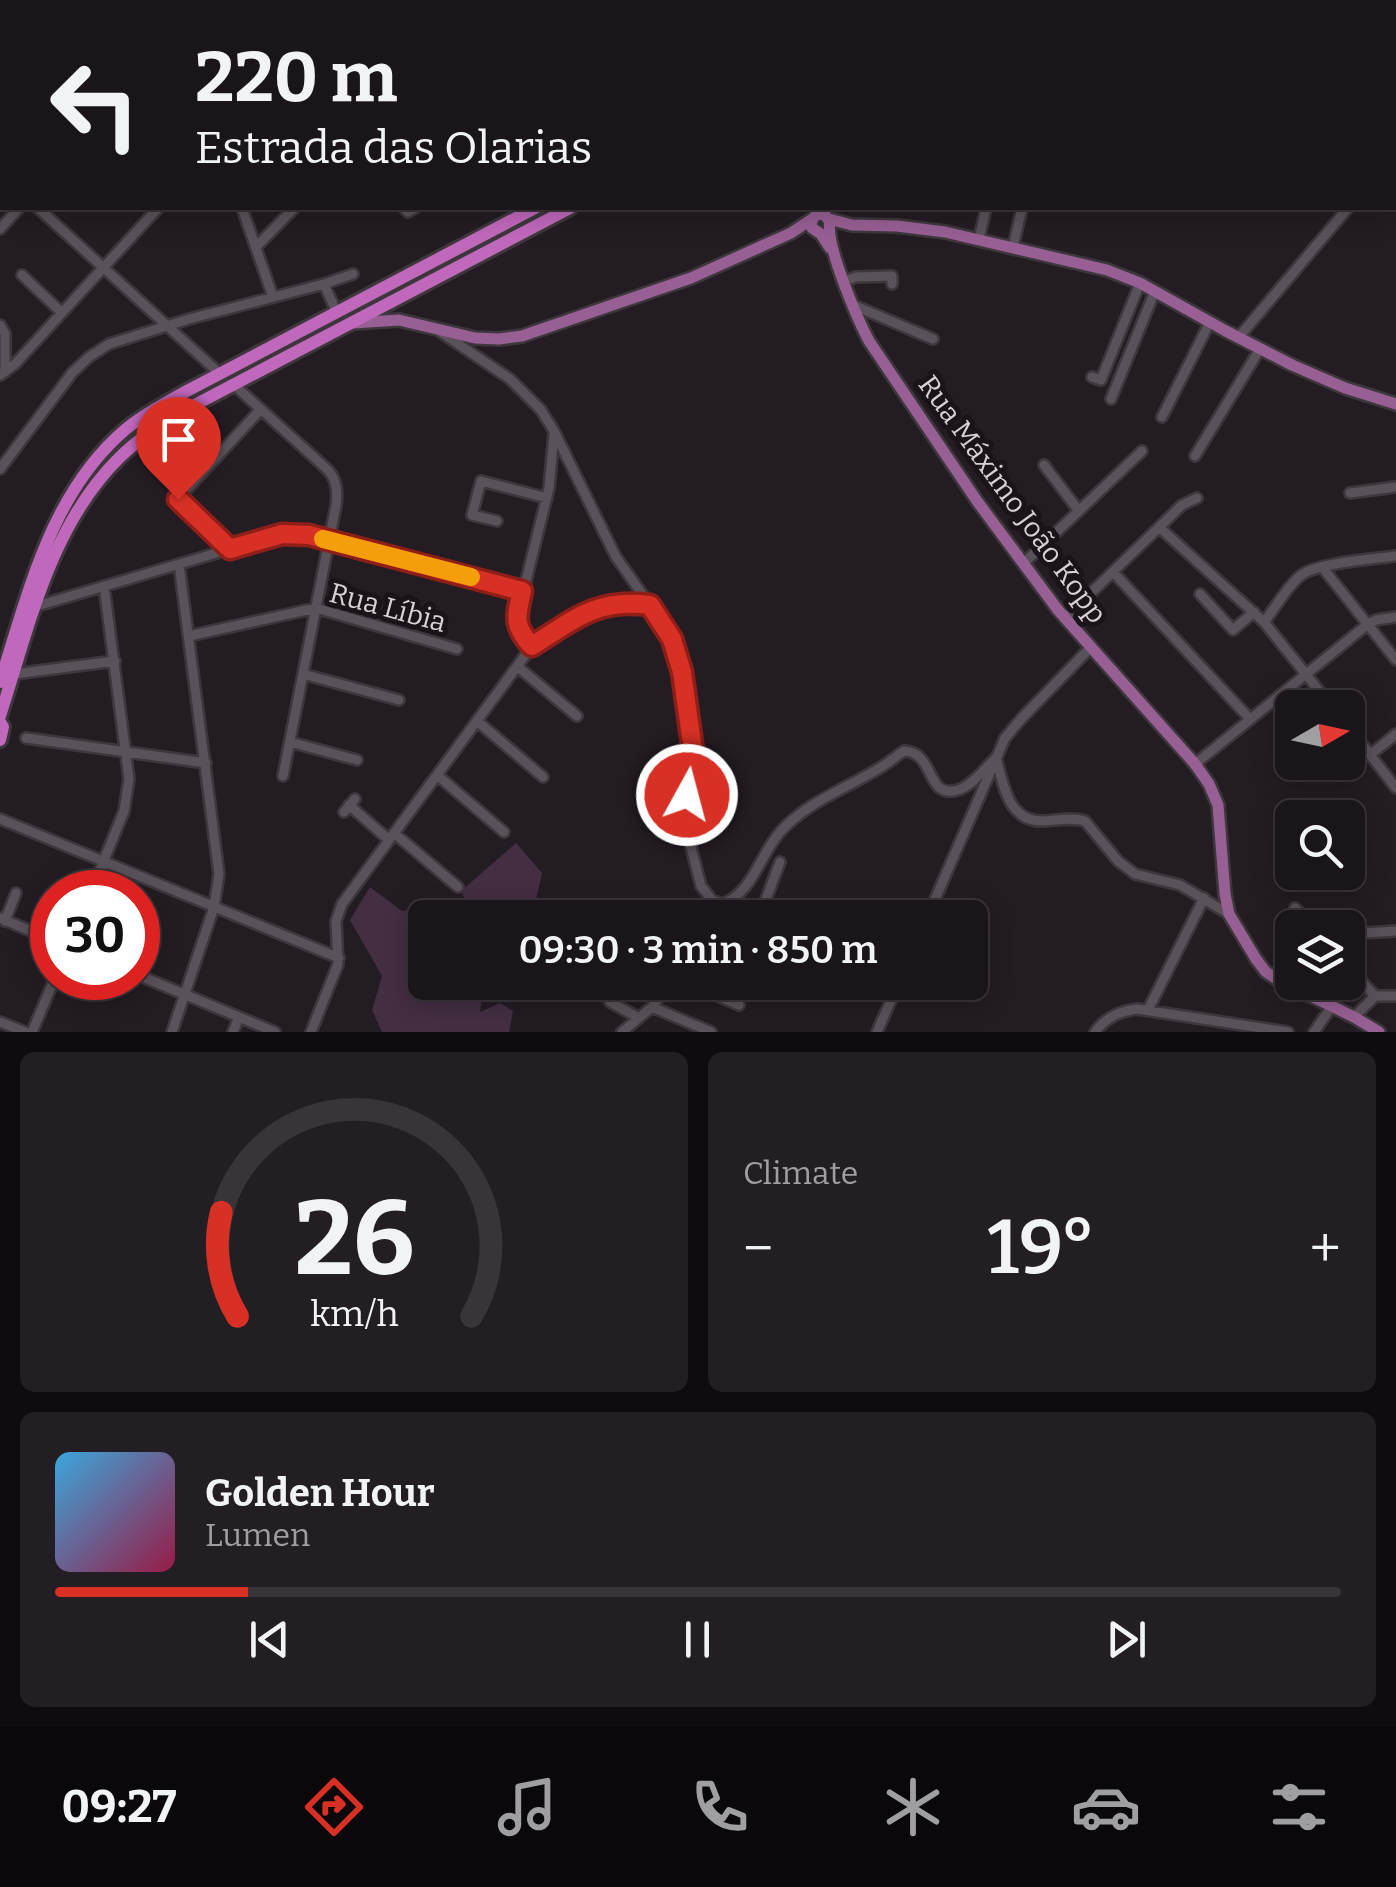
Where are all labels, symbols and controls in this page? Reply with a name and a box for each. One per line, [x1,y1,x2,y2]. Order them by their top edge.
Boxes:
text: 220 m [195,36,398,120]
icon: left [30,40,160,170]
text: Estrada das Olarias [195,121,592,175]
street label: Rua Máximo João Kopp [912,369,1114,630]
pin [136,397,221,500]
icon: arrive [151,412,206,467]
street label: Rua Líbia [326,576,450,639]
north arrow [1275,690,1365,780]
map controls [1275,690,1365,1000]
position arrow [635,743,739,847]
button: search [1275,800,1365,890]
speed limit sign: 30 [30,870,160,1000]
button: layers [1275,910,1365,1000]
text: 09:30 · 3 min · 850 m [518,927,878,973]
text: Climate [743,1154,858,1192]
text: 26 [294,1177,414,1302]
text: 19° [987,1203,1096,1293]
text: − [743,1216,773,1282]
text: + [1310,1216,1341,1282]
text: km/h [310,1293,398,1335]
text: Golden Hour [205,1470,435,1516]
text: Lumen [205,1516,310,1554]
icon: previous [242,1612,297,1667]
icon: pause [670,1612,725,1667]
icon: next [1099,1612,1154,1667]
icon: directions [299,1772,369,1842]
icon: music [492,1772,562,1842]
icon: phone [685,1772,755,1842]
icon: climate [878,1772,948,1842]
icon: car [1071,1772,1141,1842]
icon: filters [1264,1772,1334,1842]
text: 09:27 [62,1780,176,1834]

